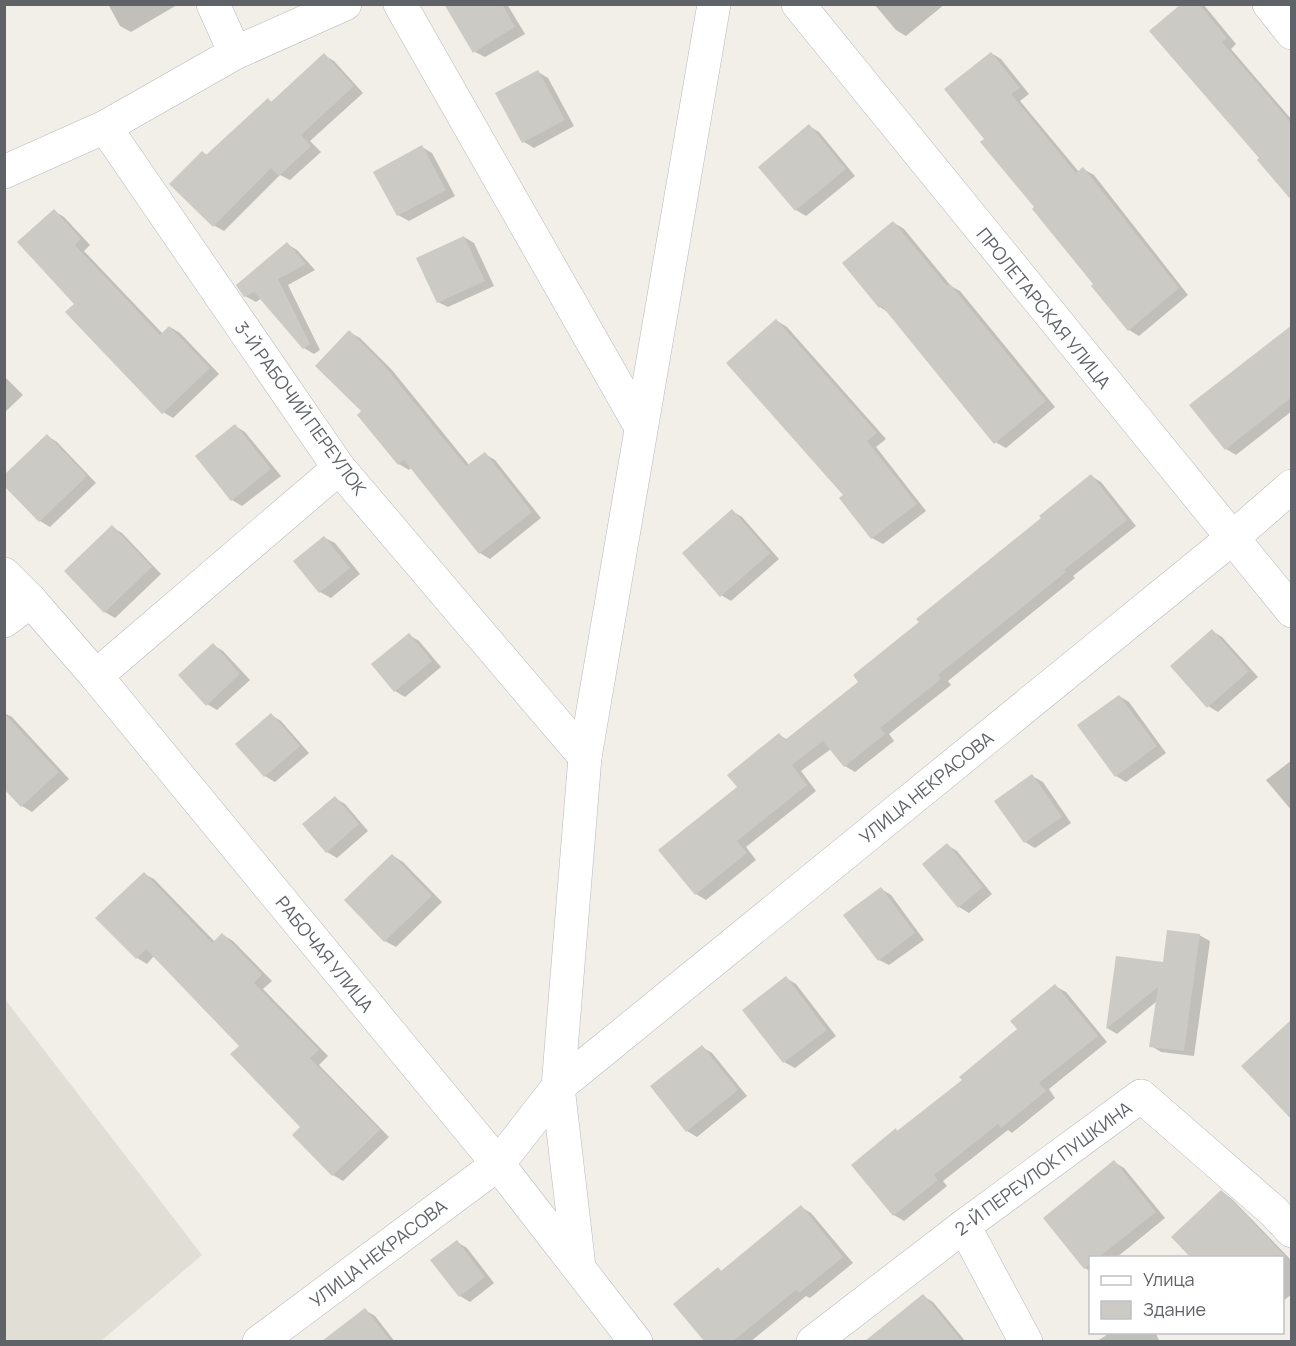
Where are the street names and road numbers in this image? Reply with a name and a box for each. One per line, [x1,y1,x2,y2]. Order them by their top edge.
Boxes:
street label: ПРОЛЕТАРСКАЯ УЛИЦА [972,223,1117,394]
street label: 3-Й РАБОЧИЙ ПЕРЕУЛОК [230,316,372,500]
street label: УЛИЦА НЕКРАСОВА [854,725,998,849]
street label: РАБОЧАЯ УЛИЦА [271,891,380,1018]
street label: 2-Й ПЕРЕУЛОК ПУШКИНА [949,1095,1137,1241]
street label: УЛИЦА НЕКРАСОВА [305,1193,452,1313]

